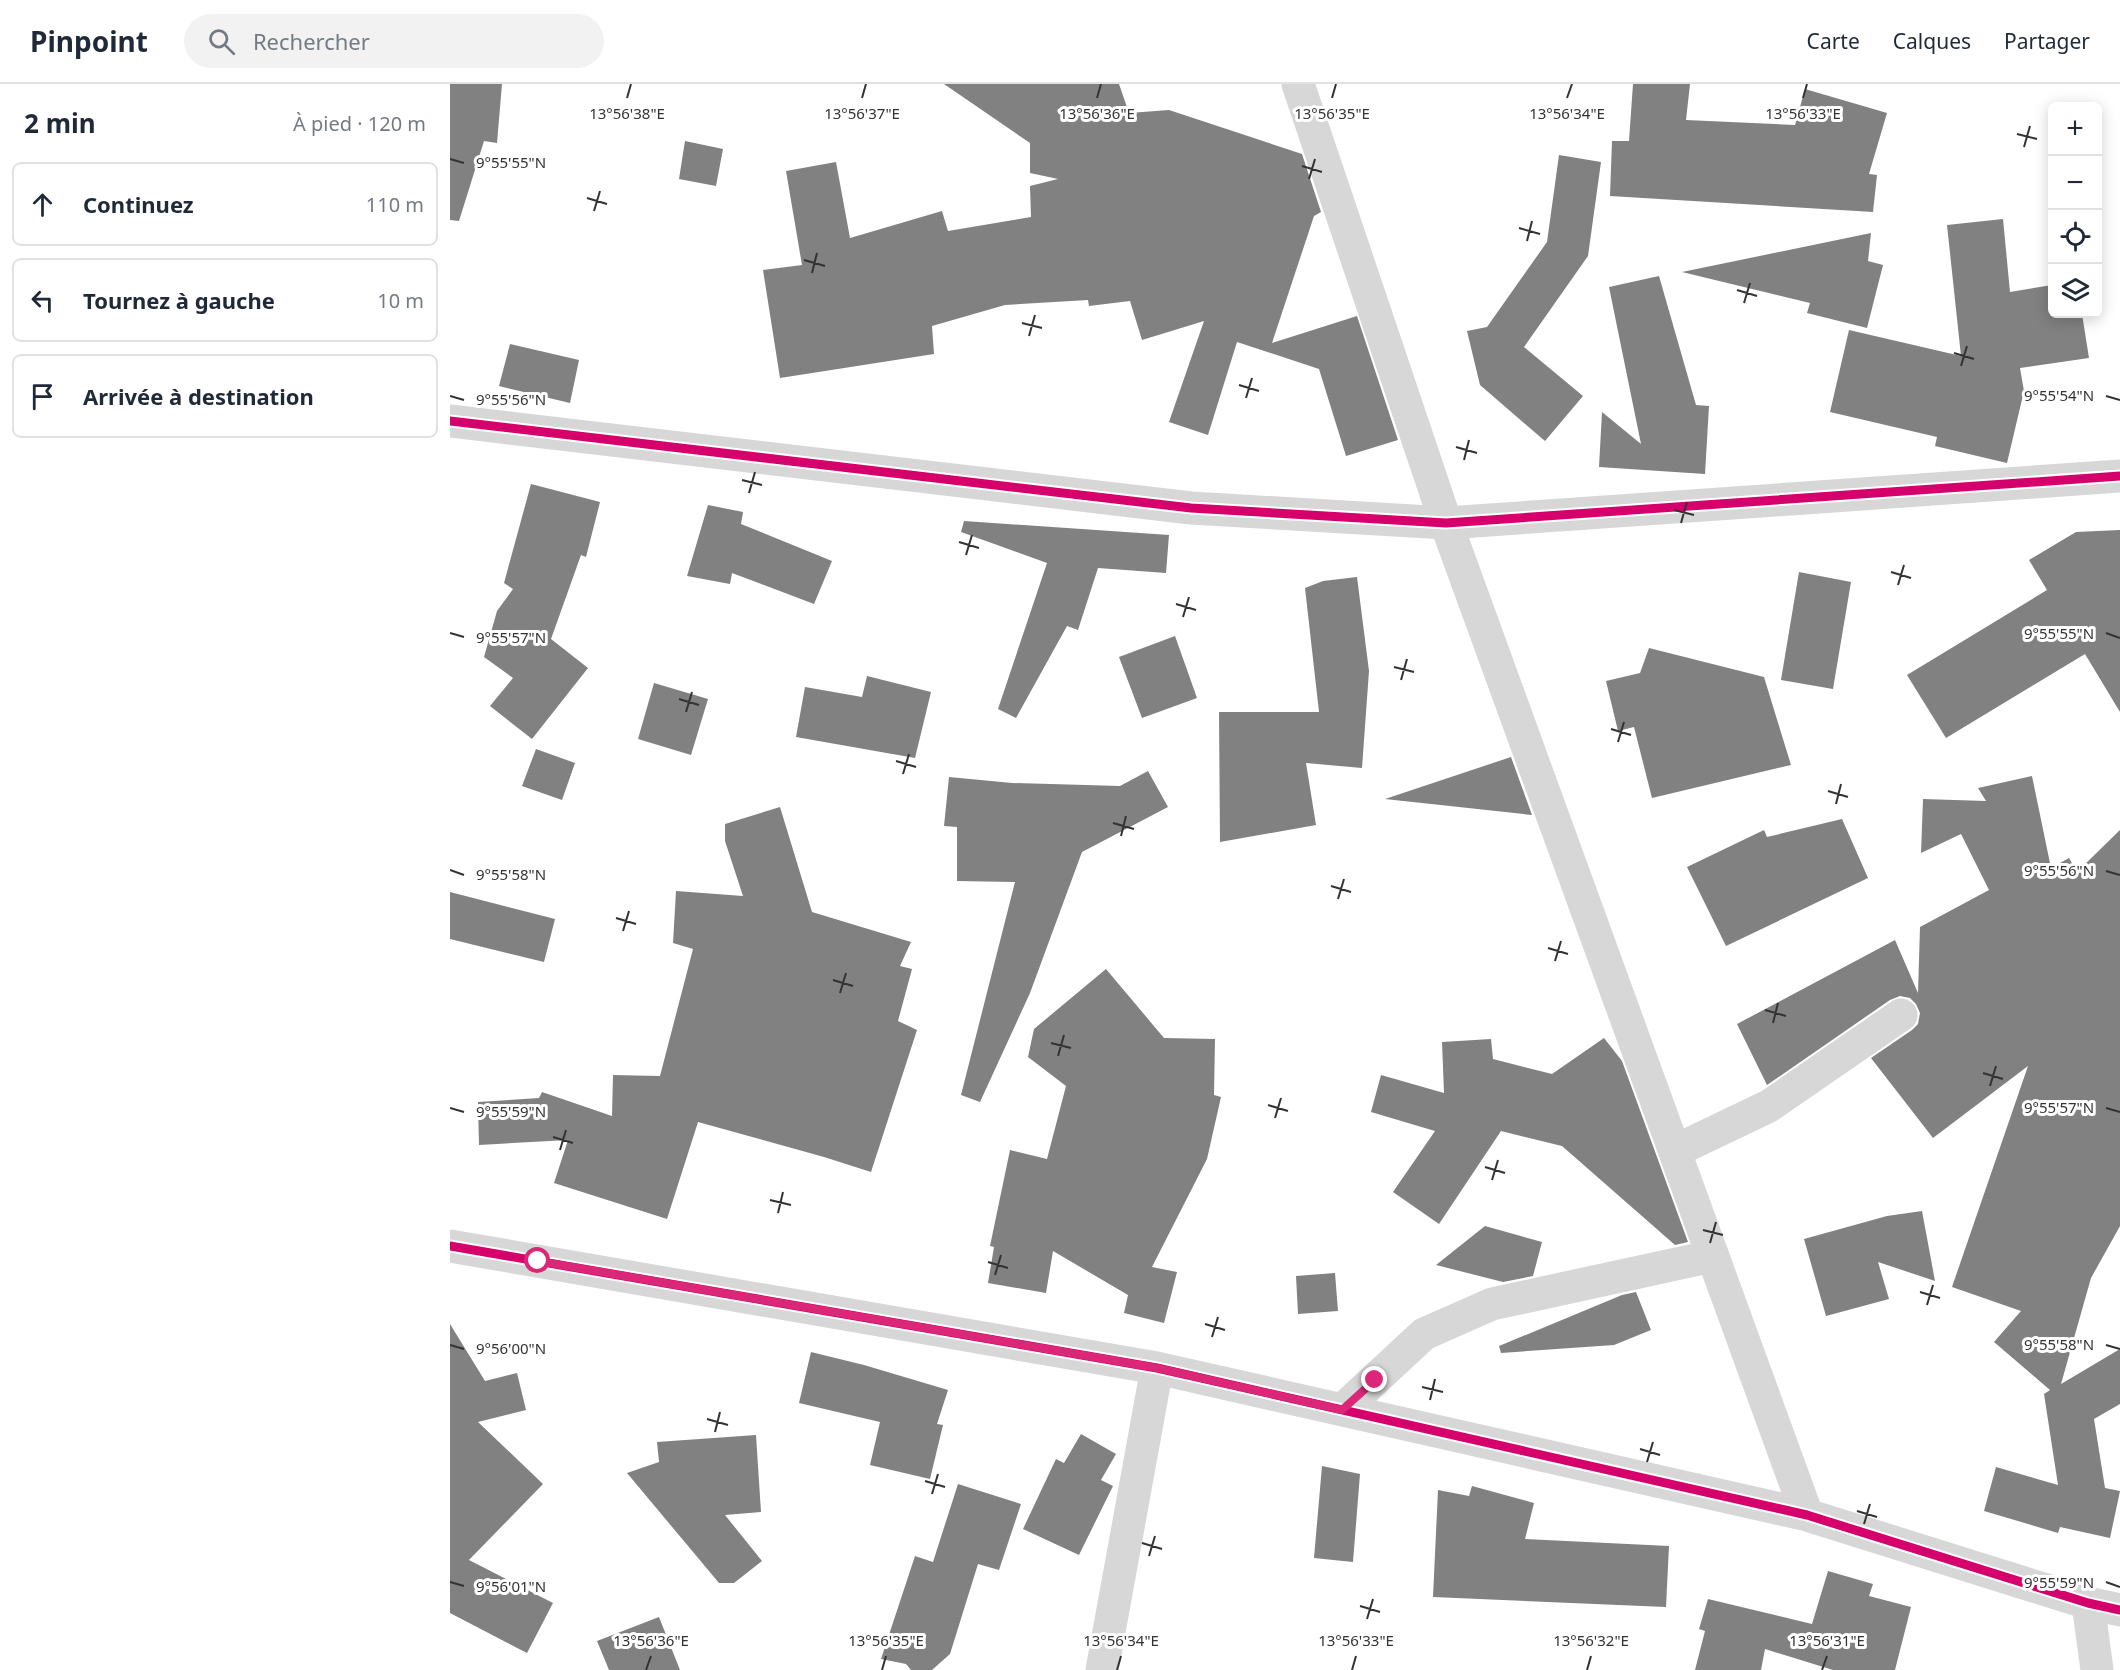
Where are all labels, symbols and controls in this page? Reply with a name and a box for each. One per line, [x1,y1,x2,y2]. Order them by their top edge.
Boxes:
search box [184,14,604,68]
text: Pinpoint [30,22,148,60]
icon: search [205,25,238,58]
text: Rechercher [253,26,370,56]
text: Carte [1807,27,1860,55]
text: Calques [1893,27,1971,55]
text: Partager [2004,27,2090,55]
map controls [2048,102,2102,318]
button: + [2048,102,2102,156]
text: 13°56'38"E [589,103,665,123]
text: 13°56'37"E [824,103,900,123]
text: 13°56'36"E [1059,103,1135,123]
text: 13°56'35"E [1294,103,1370,123]
text: 13°56'34"E [1529,103,1605,123]
text: 13°56'33"E [1765,103,1841,123]
text: 2 min [24,105,96,141]
text: À pied · 120 m [293,110,426,137]
text: 9°55'55"N [476,152,546,172]
button: − [2048,156,2102,210]
icon: ahead [26,188,59,221]
text: Continuez [83,189,194,219]
text: 110 m [366,191,424,218]
button: locate [2048,210,2102,264]
button: layers [2048,264,2102,318]
icon: left [26,284,59,317]
text: Tournez à gauche [83,285,275,315]
text: 10 m [377,287,424,314]
icon: arrive [26,380,59,413]
text: Arrivée à destination [83,381,314,411]
text: 9°55'54"N [2024,385,2094,405]
text: 9°55'56"N [476,389,546,409]
text: 9°55'55"N [2024,623,2094,643]
text: 9°55'57"N [476,627,546,647]
text: 9°55'56"N [2024,860,2094,880]
text: 9°55'58"N [476,864,546,884]
text: 9°55'57"N [2024,1097,2094,1117]
text: 9°55'59"N [476,1101,546,1121]
route start [524,1247,550,1273]
text: 9°55'58"N [2024,1334,2094,1354]
text: 9°56'00"N [476,1338,546,1358]
route end [1361,1366,1387,1392]
text: 9°55'59"N [2024,1572,2094,1592]
text: 9°56'01"N [476,1576,546,1596]
text: 13°56'36"E [613,1630,689,1650]
text: 13°56'35"E [848,1630,924,1650]
text: 13°56'34"E [1083,1630,1159,1650]
text: 13°56'33"E [1318,1630,1394,1650]
text: 13°56'32"E [1553,1630,1629,1650]
text: 13°56'31"E [1789,1630,1865,1650]

